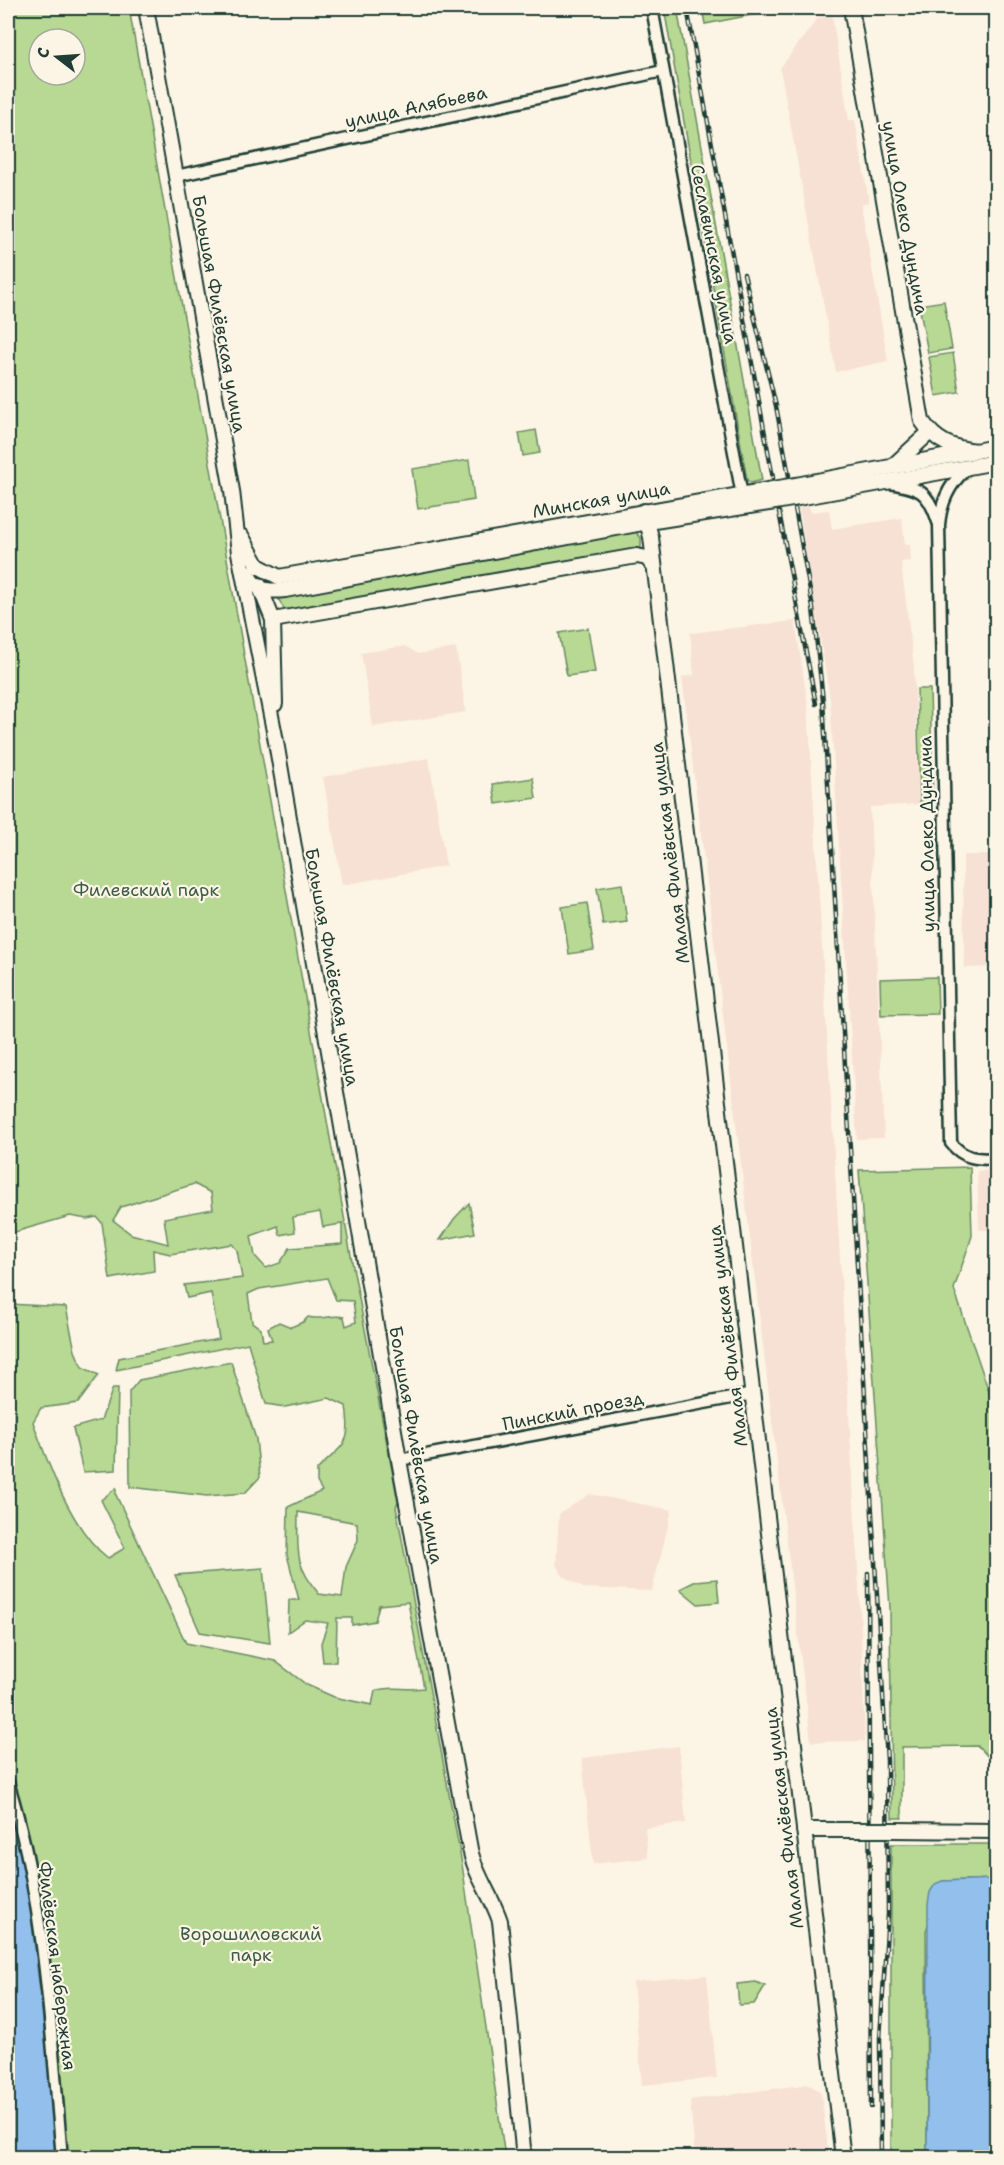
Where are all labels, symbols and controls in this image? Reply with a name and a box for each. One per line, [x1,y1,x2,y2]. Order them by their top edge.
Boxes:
north arrow [27,27,87,87]
text: С [32,45,55,61]
street label: улица Алябьева [343,80,489,134]
street label: улица Олеко Дундича [876,119,934,317]
street label: Сеславинская улица [685,162,743,346]
street label: Большая Филёвская улица [186,193,252,435]
street label: Минская улица [530,476,672,524]
street label: улица Олеко Дундича [913,735,941,933]
street label: Малая Филёвская улица [645,741,695,965]
street label: Большая Филёвская улица [299,846,365,1088]
park label: Филевский парк [73,878,219,902]
street label: Малая Филёвская улица [703,1224,753,1448]
street label: Большая Филёвская улица [383,1324,449,1566]
street label: Пинский проезд [500,1385,646,1436]
street label: Малая Филёвская улица [759,1706,809,1930]
street label: Филёвская набережная [32,1860,82,2072]
park label: Ворошиловский парк [180,1922,322,1967]

